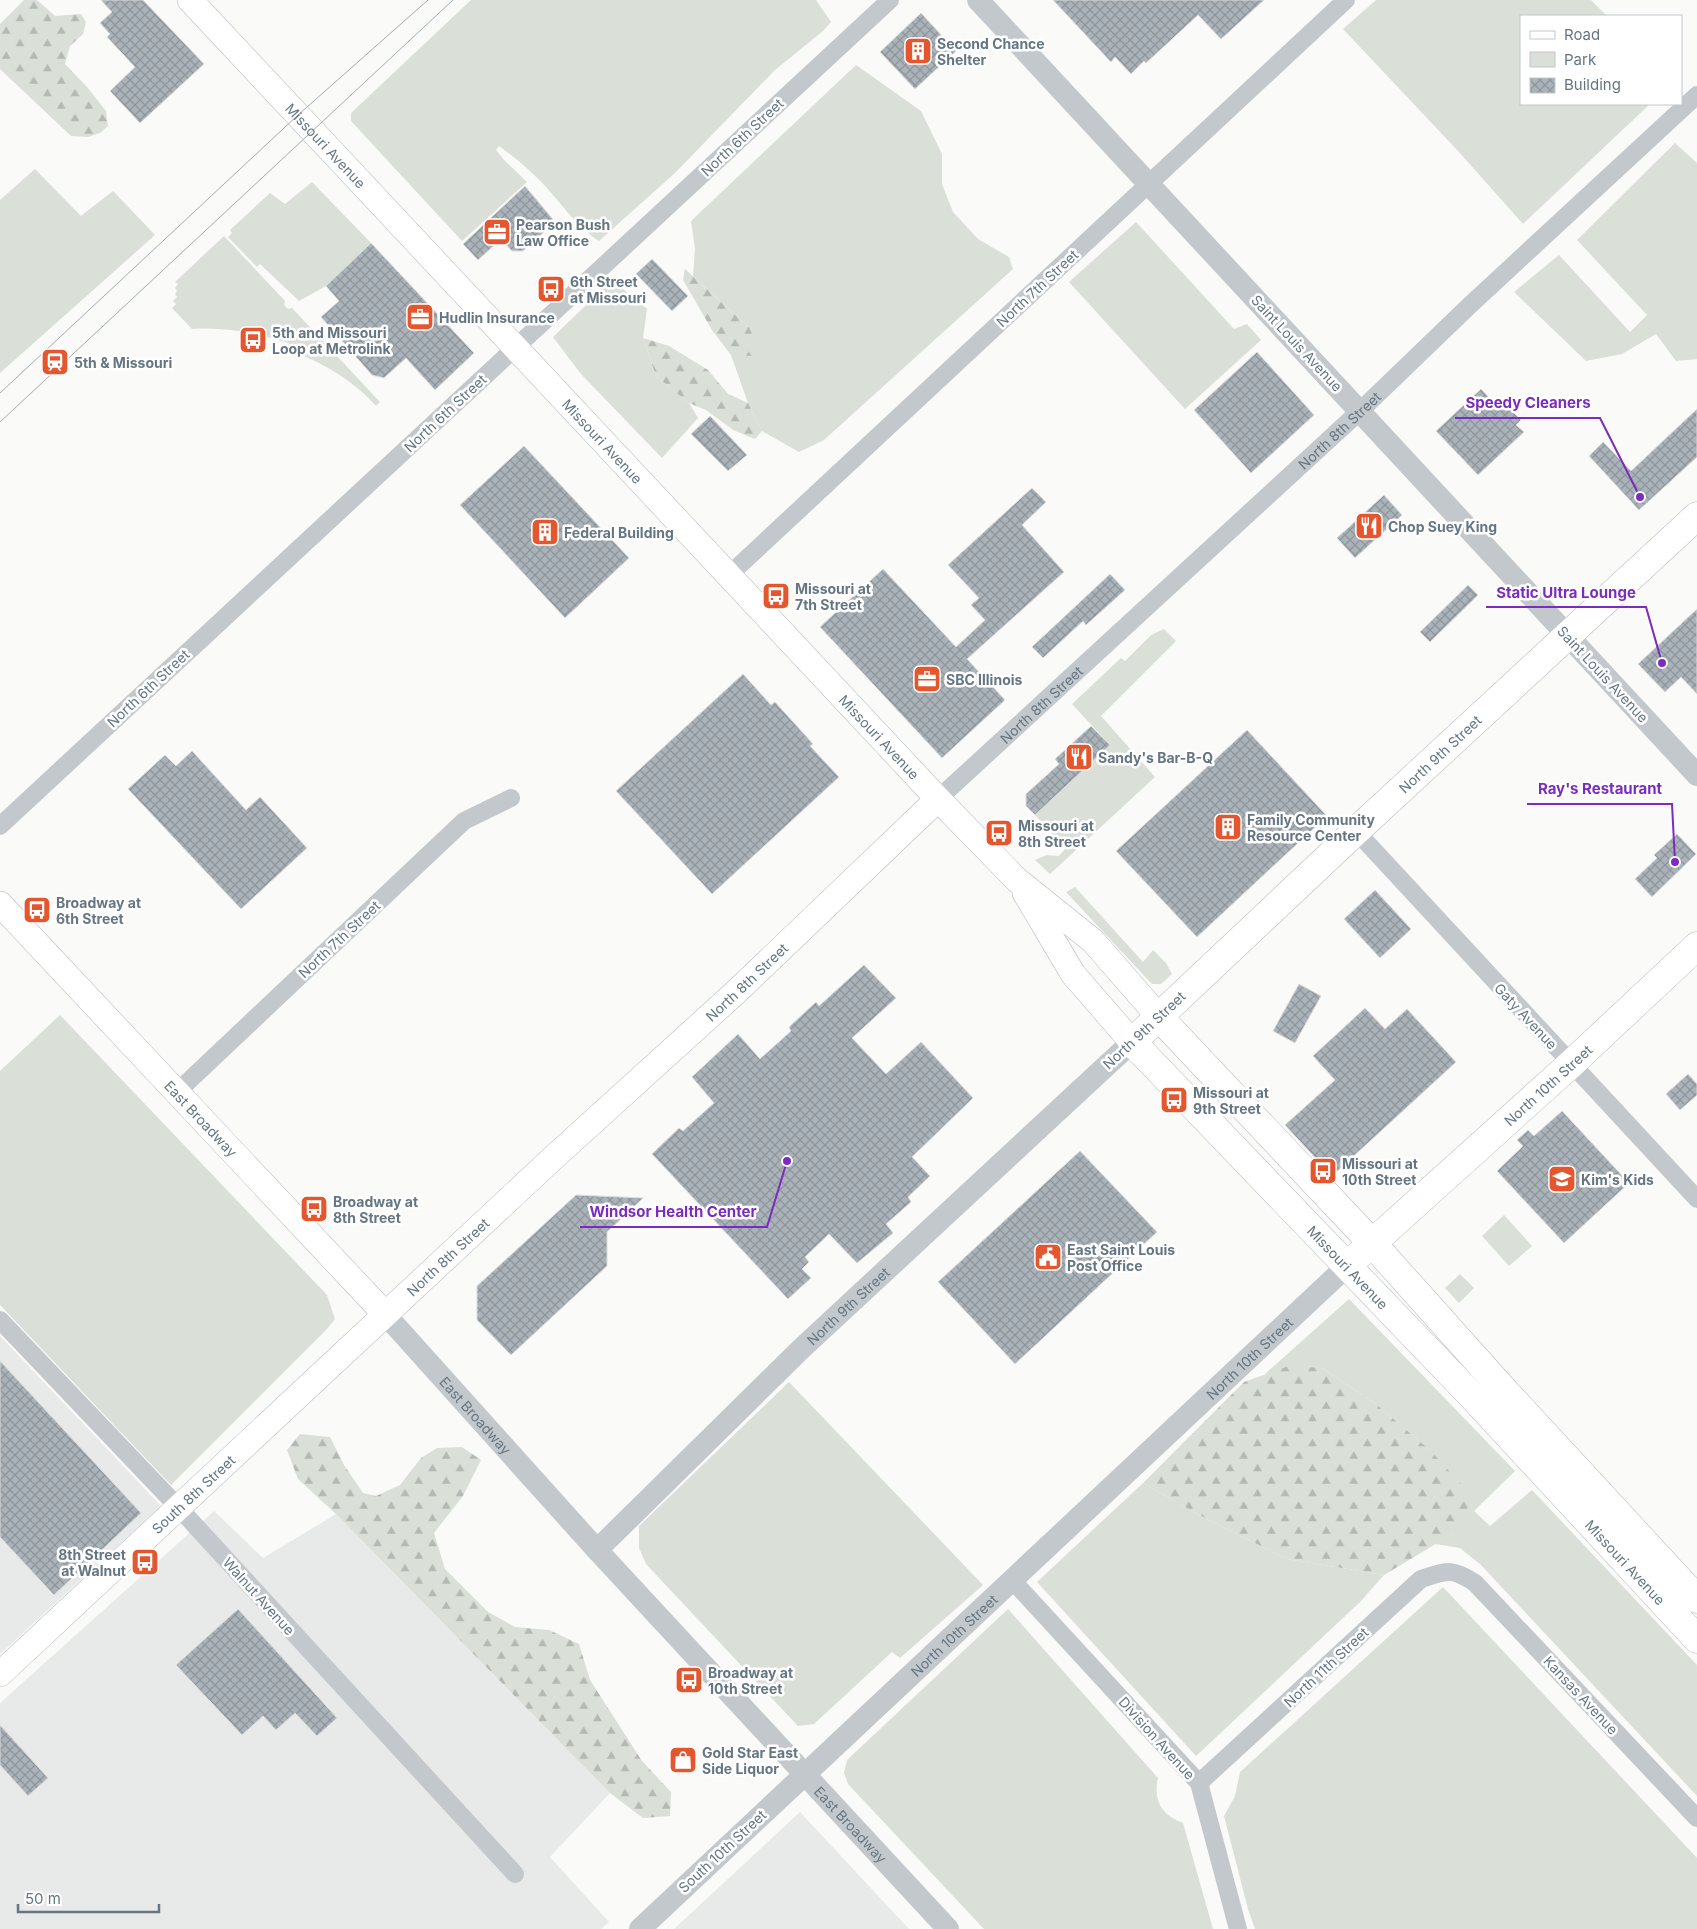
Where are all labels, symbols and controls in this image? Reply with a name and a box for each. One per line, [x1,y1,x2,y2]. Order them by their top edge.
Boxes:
legend [1520,15,1682,105]
text: Road [1564,25,1600,44]
place label: Second Chance Shelter [937,35,1045,68]
building icon: Second Chance Shelter [903,36,933,66]
text: Park [1564,50,1597,69]
text: Building [1564,75,1621,94]
street label: North 6th Street [697,94,787,179]
street label: Missouri Avenue [282,99,370,191]
place label: Pearson Bush Law Office [516,216,610,249]
office icon: Pearson Bush Law Office [482,217,512,247]
street label: North 7th Street [993,246,1082,330]
place label: 6th Street at Missouri [570,273,646,306]
bus stop icon: 6th Street at Missouri [536,274,566,304]
street label: Saint Louis Avenue [1248,291,1346,395]
office icon: Hudlin Insurance [405,302,435,332]
place label: Hudlin Insurance [439,309,555,326]
place label: 5th and Missouri Loop at Metrolink [272,324,392,357]
bus stop icon: 5th and Missouri Loop at Metrolink [238,325,268,355]
station icon: 5th & Missouri [40,347,70,377]
place label: 5th & Missouri [74,354,172,371]
street label: North 6th Street [400,370,490,455]
street label: North 8th Street [1294,387,1384,472]
callout: Speedy Cleaners [1455,388,1600,418]
text: Speedy Cleaners [1465,393,1591,412]
street label: Missouri Avenue [559,395,646,487]
restaurant icon: Chop Suey King [1354,511,1384,541]
building icon: Federal Building [530,517,560,547]
place label: Chop Suey King [1388,518,1497,535]
place label: Federal Building [564,524,674,541]
callout: Static Ultra Lounge [1486,577,1646,607]
place label: Missouri at 7th Street [795,580,871,613]
bus stop icon: Missouri at 7th Street [761,581,791,611]
text: Static Ultra Lounge [1496,583,1636,602]
street label: Saint Louis Avenue [1554,622,1652,726]
street label: North 6th Street [103,645,193,730]
street label: North 8th Street [996,662,1086,746]
office icon: SBC Illinois [912,664,942,694]
place label: SBC Illinois [946,671,1023,688]
street label: Missouri Avenue [836,691,923,782]
street label: North 9th Street [1395,711,1485,797]
restaurant icon: Sandy's Bar-B-Q [1064,742,1094,772]
place label: Sandy's Bar-B-Q [1098,749,1213,766]
callout: Ray's Restaurant [1527,774,1672,804]
text: Ray's Restaurant [1538,779,1663,798]
place label: Family Community Resource Center [1247,811,1376,844]
building icon: Family Community Resource Center [1213,812,1243,842]
place label: Missouri at 8th Street [1018,817,1094,850]
bus stop icon: Missouri at 8th Street [984,818,1014,848]
place label: Broadway at 6th Street [56,894,141,927]
bus stop icon: Broadway at 6th Street [22,895,52,925]
street label: North 7th Street [295,897,384,981]
street label: North 8th Street [702,939,791,1024]
street label: Gaty Avenue [1491,979,1561,1053]
street label: North 9th Street [1099,987,1189,1073]
street label: North 10th Street [1500,1041,1595,1129]
street label: East Broadway [161,1077,241,1160]
place label: Missouri at 9th Street [1193,1084,1269,1117]
bus stop icon: Missouri at 9th Street [1159,1085,1189,1115]
place label: Missouri at 10th Street [1342,1155,1418,1188]
bus stop icon: Missouri at 10th Street [1308,1156,1338,1186]
school or university icon: Kim's Kids [1547,1164,1577,1194]
place label: Kim's Kids [1581,1171,1654,1188]
place label: Broadway at 8th Street [333,1193,418,1226]
bus stop icon: Broadway at 8th Street [299,1194,329,1224]
callout: Windsor Health Center [580,1197,767,1227]
text: Windsor Health Center [589,1202,757,1221]
street label: North 8th Street [403,1214,492,1299]
street label: Missouri Avenue [1304,1222,1392,1312]
place label: East Saint Louis Post Office [1067,1241,1175,1274]
public building icon: East Saint Louis Post Office [1033,1242,1063,1272]
street label: North 9th Street [803,1263,893,1348]
street label: North 10th Street [1202,1313,1296,1402]
street label: East Broadway [437,1373,515,1458]
street label: South 8th Street [148,1451,238,1537]
street label: Missouri Avenue [1582,1516,1669,1608]
place label: 8th Street at Walnut [58,1546,126,1579]
bus stop icon: 8th Street at Walnut [130,1547,160,1577]
street label: Walnut Avenue [220,1554,298,1638]
street label: North 10th Street [907,1590,1001,1680]
street label: North 11th Street [1280,1623,1372,1710]
street label: Kansas Avenue [1540,1652,1622,1738]
place label: Broadway at 10th Street [708,1664,793,1697]
bus stop icon: Broadway at 10th Street [674,1665,704,1695]
street label: Division Avenue [1115,1693,1199,1783]
place label: Gold Star East Side Liquor [702,1744,798,1777]
shop icon: Gold Star East Side Liquor [668,1745,698,1775]
street label: East Broadway [811,1782,891,1866]
street label: South 10th Street [675,1806,770,1896]
scale bar [18,1882,159,1914]
text: 50 m [25,1889,61,1908]

